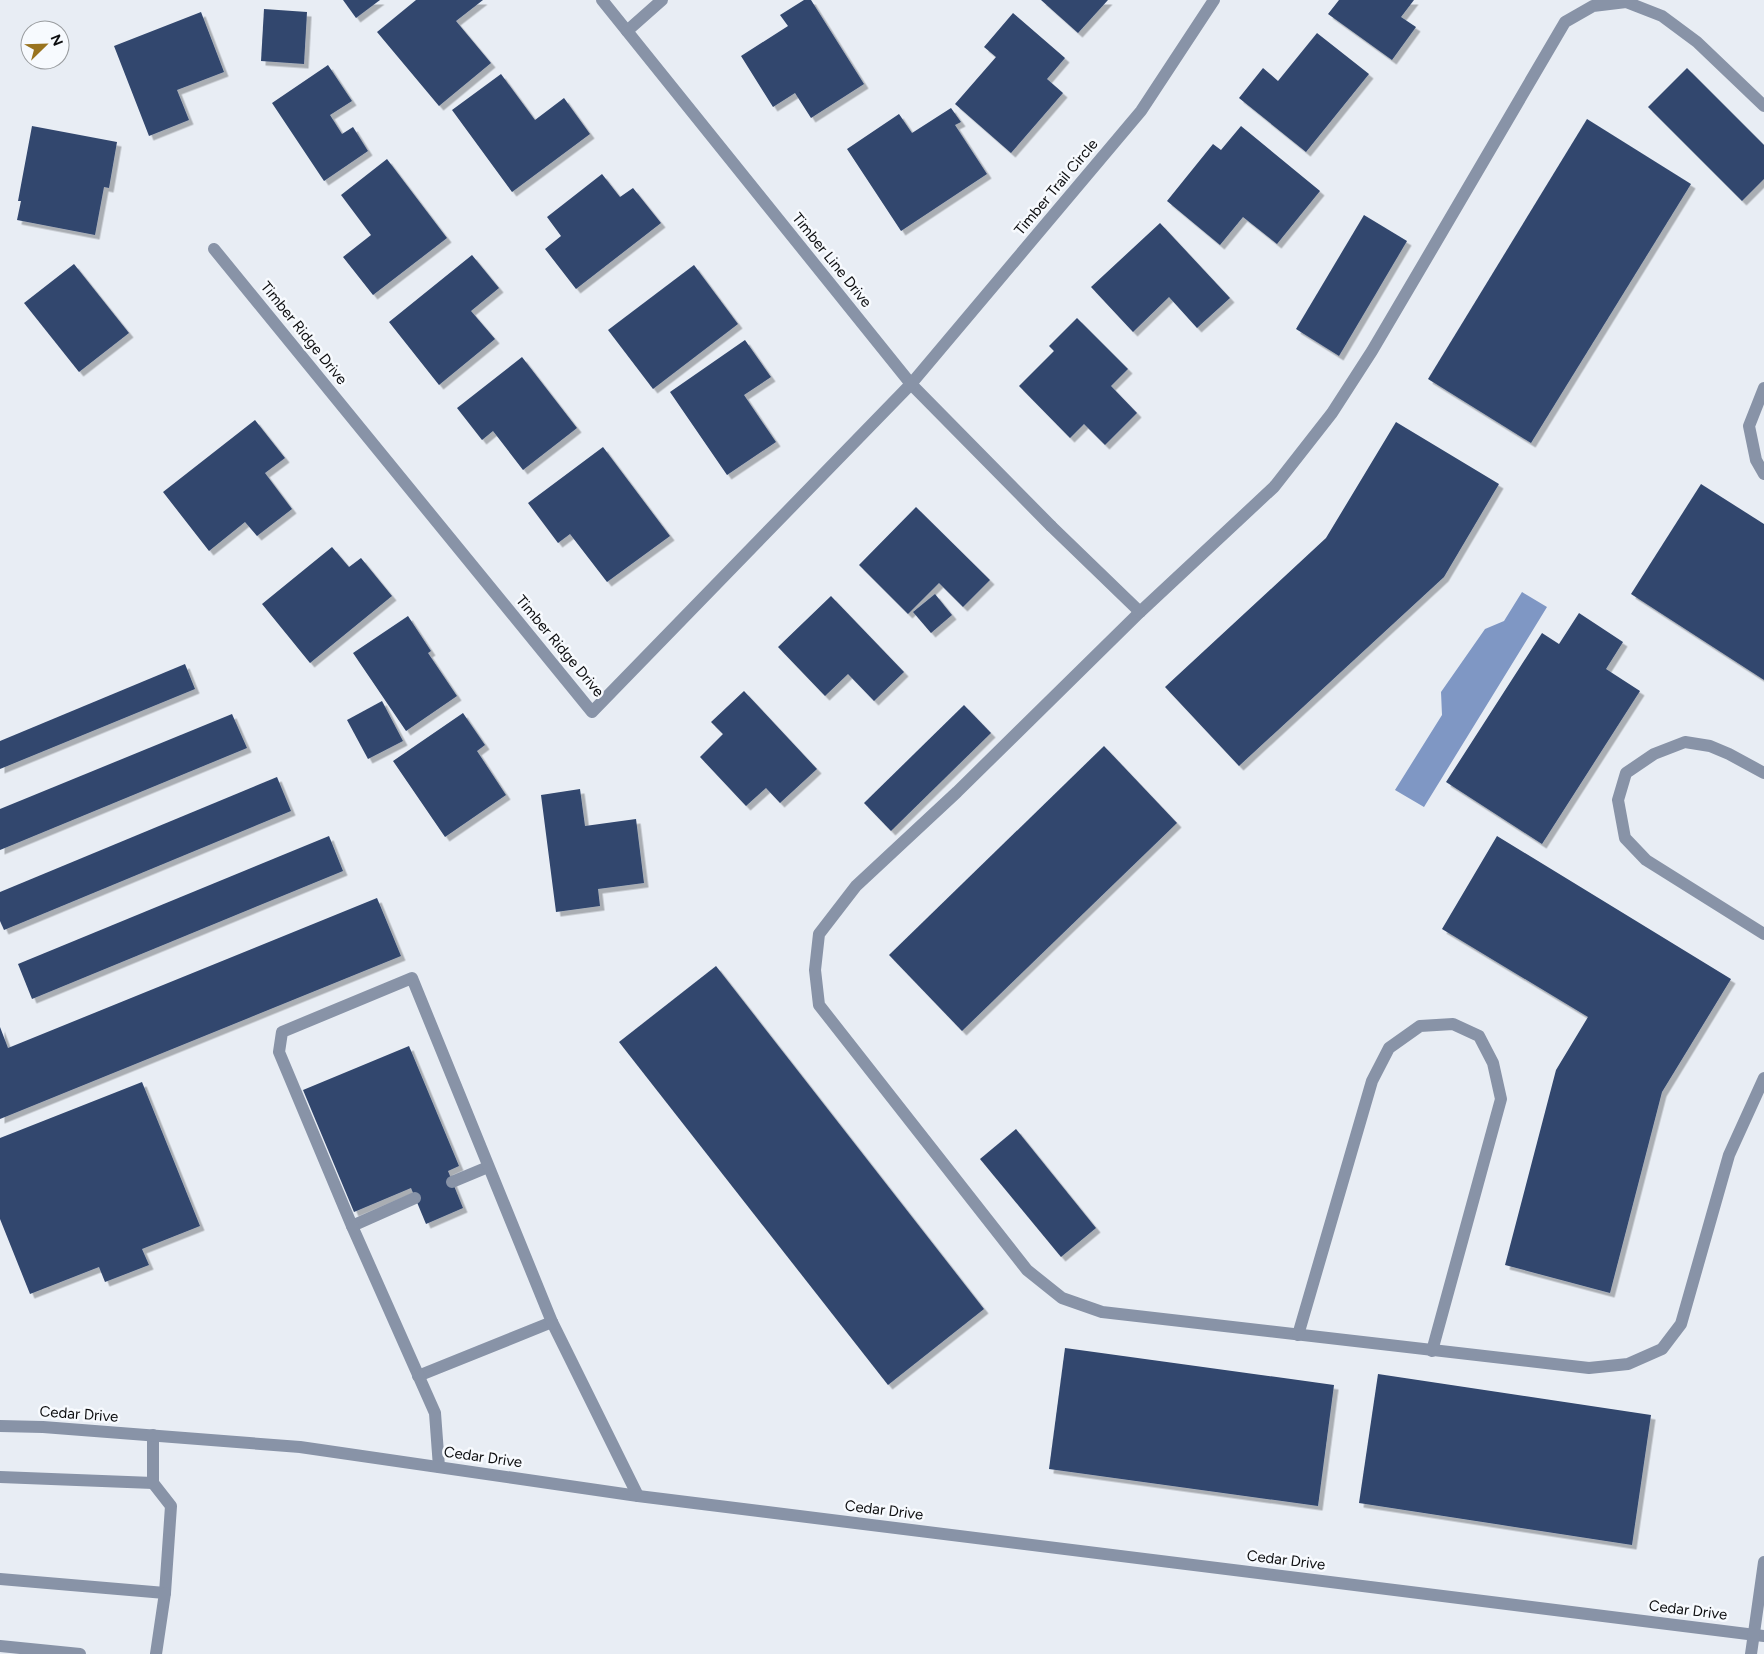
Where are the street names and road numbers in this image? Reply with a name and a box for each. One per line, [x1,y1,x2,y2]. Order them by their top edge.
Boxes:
street label: Timber Trail Circle [1011,135,1101,239]
street label: Timber Line Drive [788,209,876,311]
street label: Timber Ridge Drive [257,278,351,388]
street label: Timber Ridge Drive [512,591,608,701]
street label: Cedar Drive [39,1402,119,1426]
street label: Cedar Drive [443,1443,523,1471]
street label: Cedar Drive [844,1496,924,1524]
street label: Cedar Drive [1246,1546,1326,1574]
street label: Cedar Drive [1648,1596,1728,1624]

